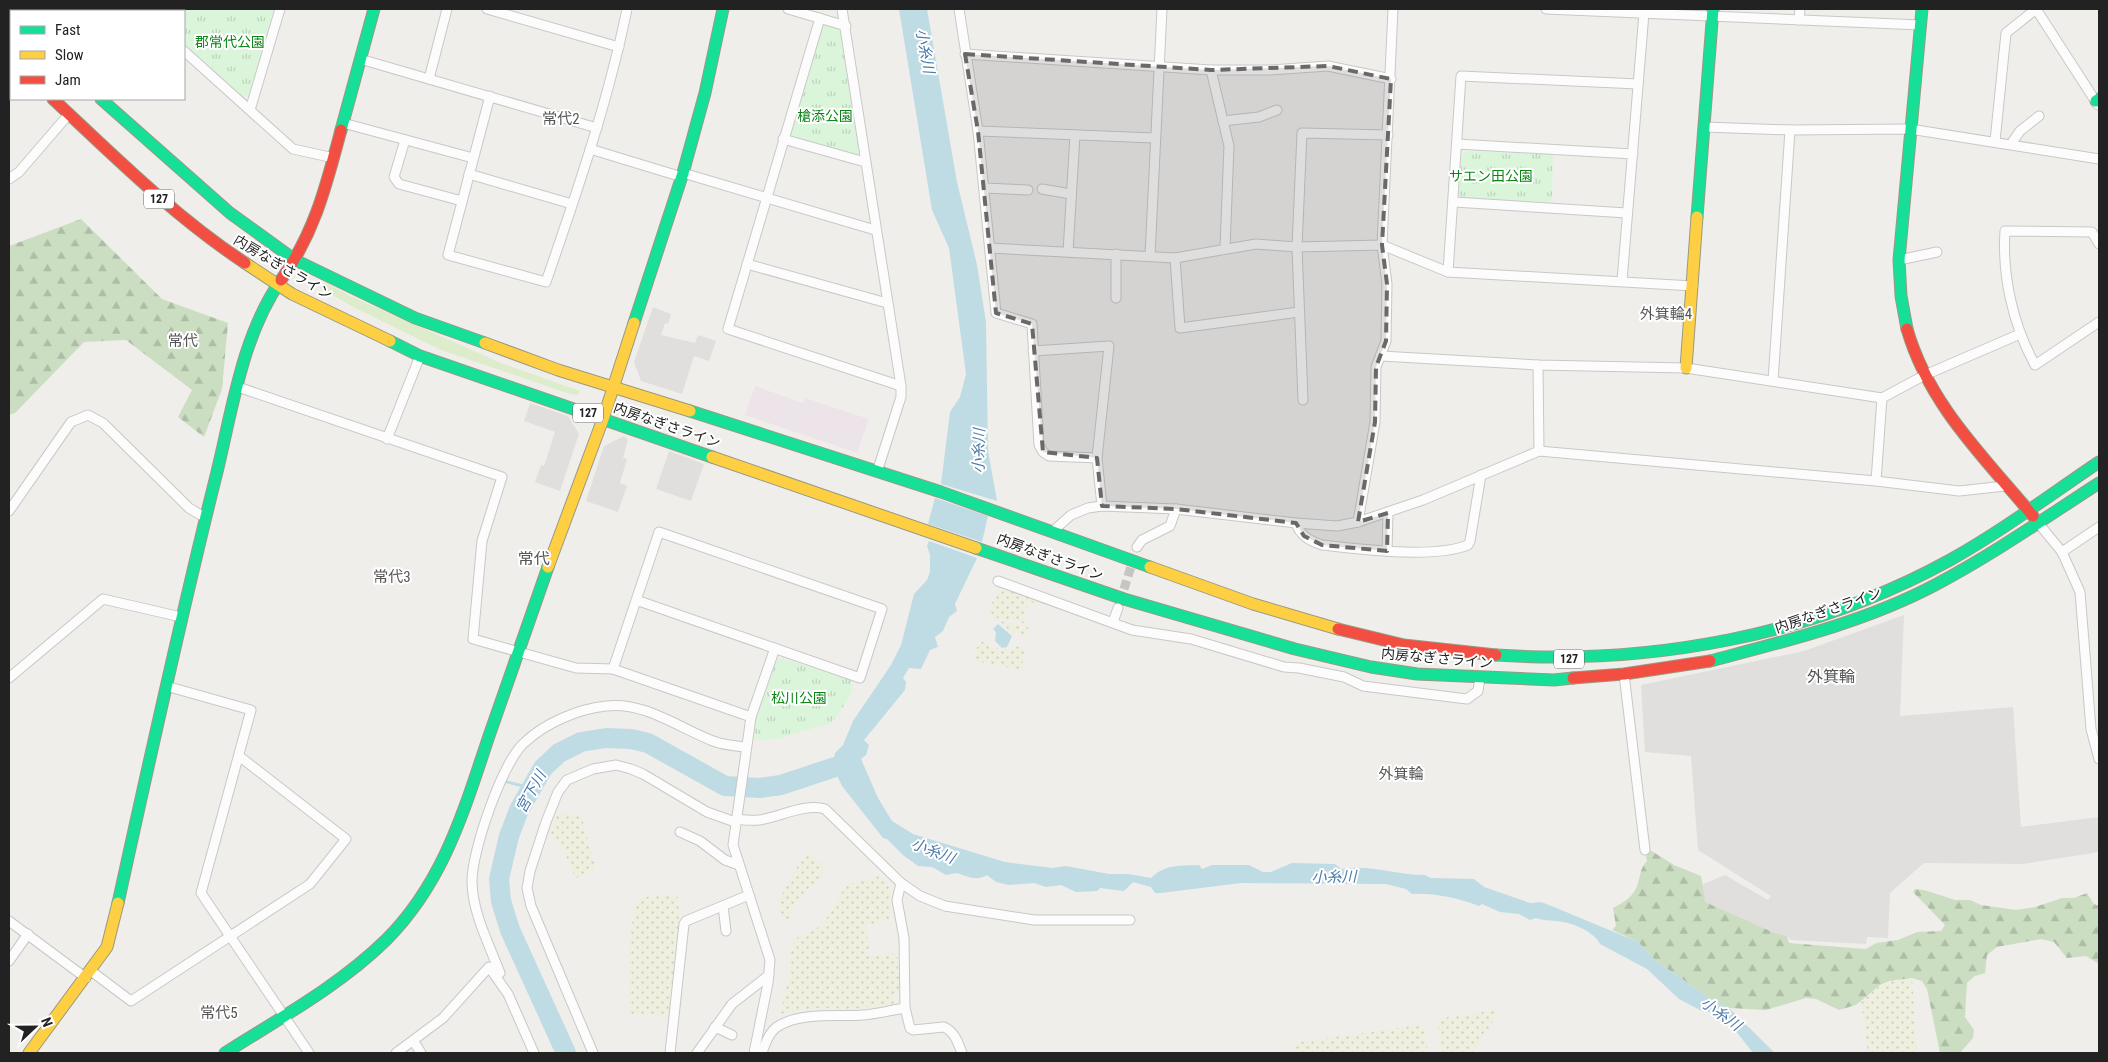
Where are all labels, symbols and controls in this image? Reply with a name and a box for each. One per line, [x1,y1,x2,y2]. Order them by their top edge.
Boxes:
legend [10,10,185,100]
text: Fast [55,21,80,39]
water label: 小糸川 [912,27,938,77]
park label: 郡常代公園 [195,34,265,50]
text: Slow [55,46,84,64]
text: Jam [55,71,81,89]
park label: 槍添公園 [797,108,853,124]
district label: 常代2 [542,110,580,128]
park label: サエン田公園 [1449,168,1533,184]
road number: 127 [144,190,174,208]
street label: 内房なぎさライン [231,231,335,303]
district label: 外箕輪4 [1640,305,1692,323]
district label: 常代 [168,332,198,350]
street label: 内房なぎさライン [611,399,723,451]
road number: 127 [573,403,603,422]
water label: 小糸川 [970,426,988,474]
street label: 内房なぎさライン [995,530,1105,584]
district label: 常代 [518,549,550,568]
district label: 常代3 [373,568,411,586]
street label: 内房なぎさライン [1772,584,1884,636]
street label: 内房なぎさライン [1381,645,1493,671]
road number: 127 [1554,650,1584,669]
district label: 外箕輪 [1807,667,1855,686]
park label: 松川公園 [771,690,827,706]
district label: 外箕輪 [1378,765,1424,783]
water label: 宮下川 [512,766,551,816]
water label: 小糸川 [909,835,959,868]
water label: 小糸川 [1311,868,1359,886]
water label: 小糸川 [1698,993,1746,1036]
north arrow [10,1002,60,1052]
district label: 常代5 [200,1004,238,1022]
text: N [38,1015,56,1029]

